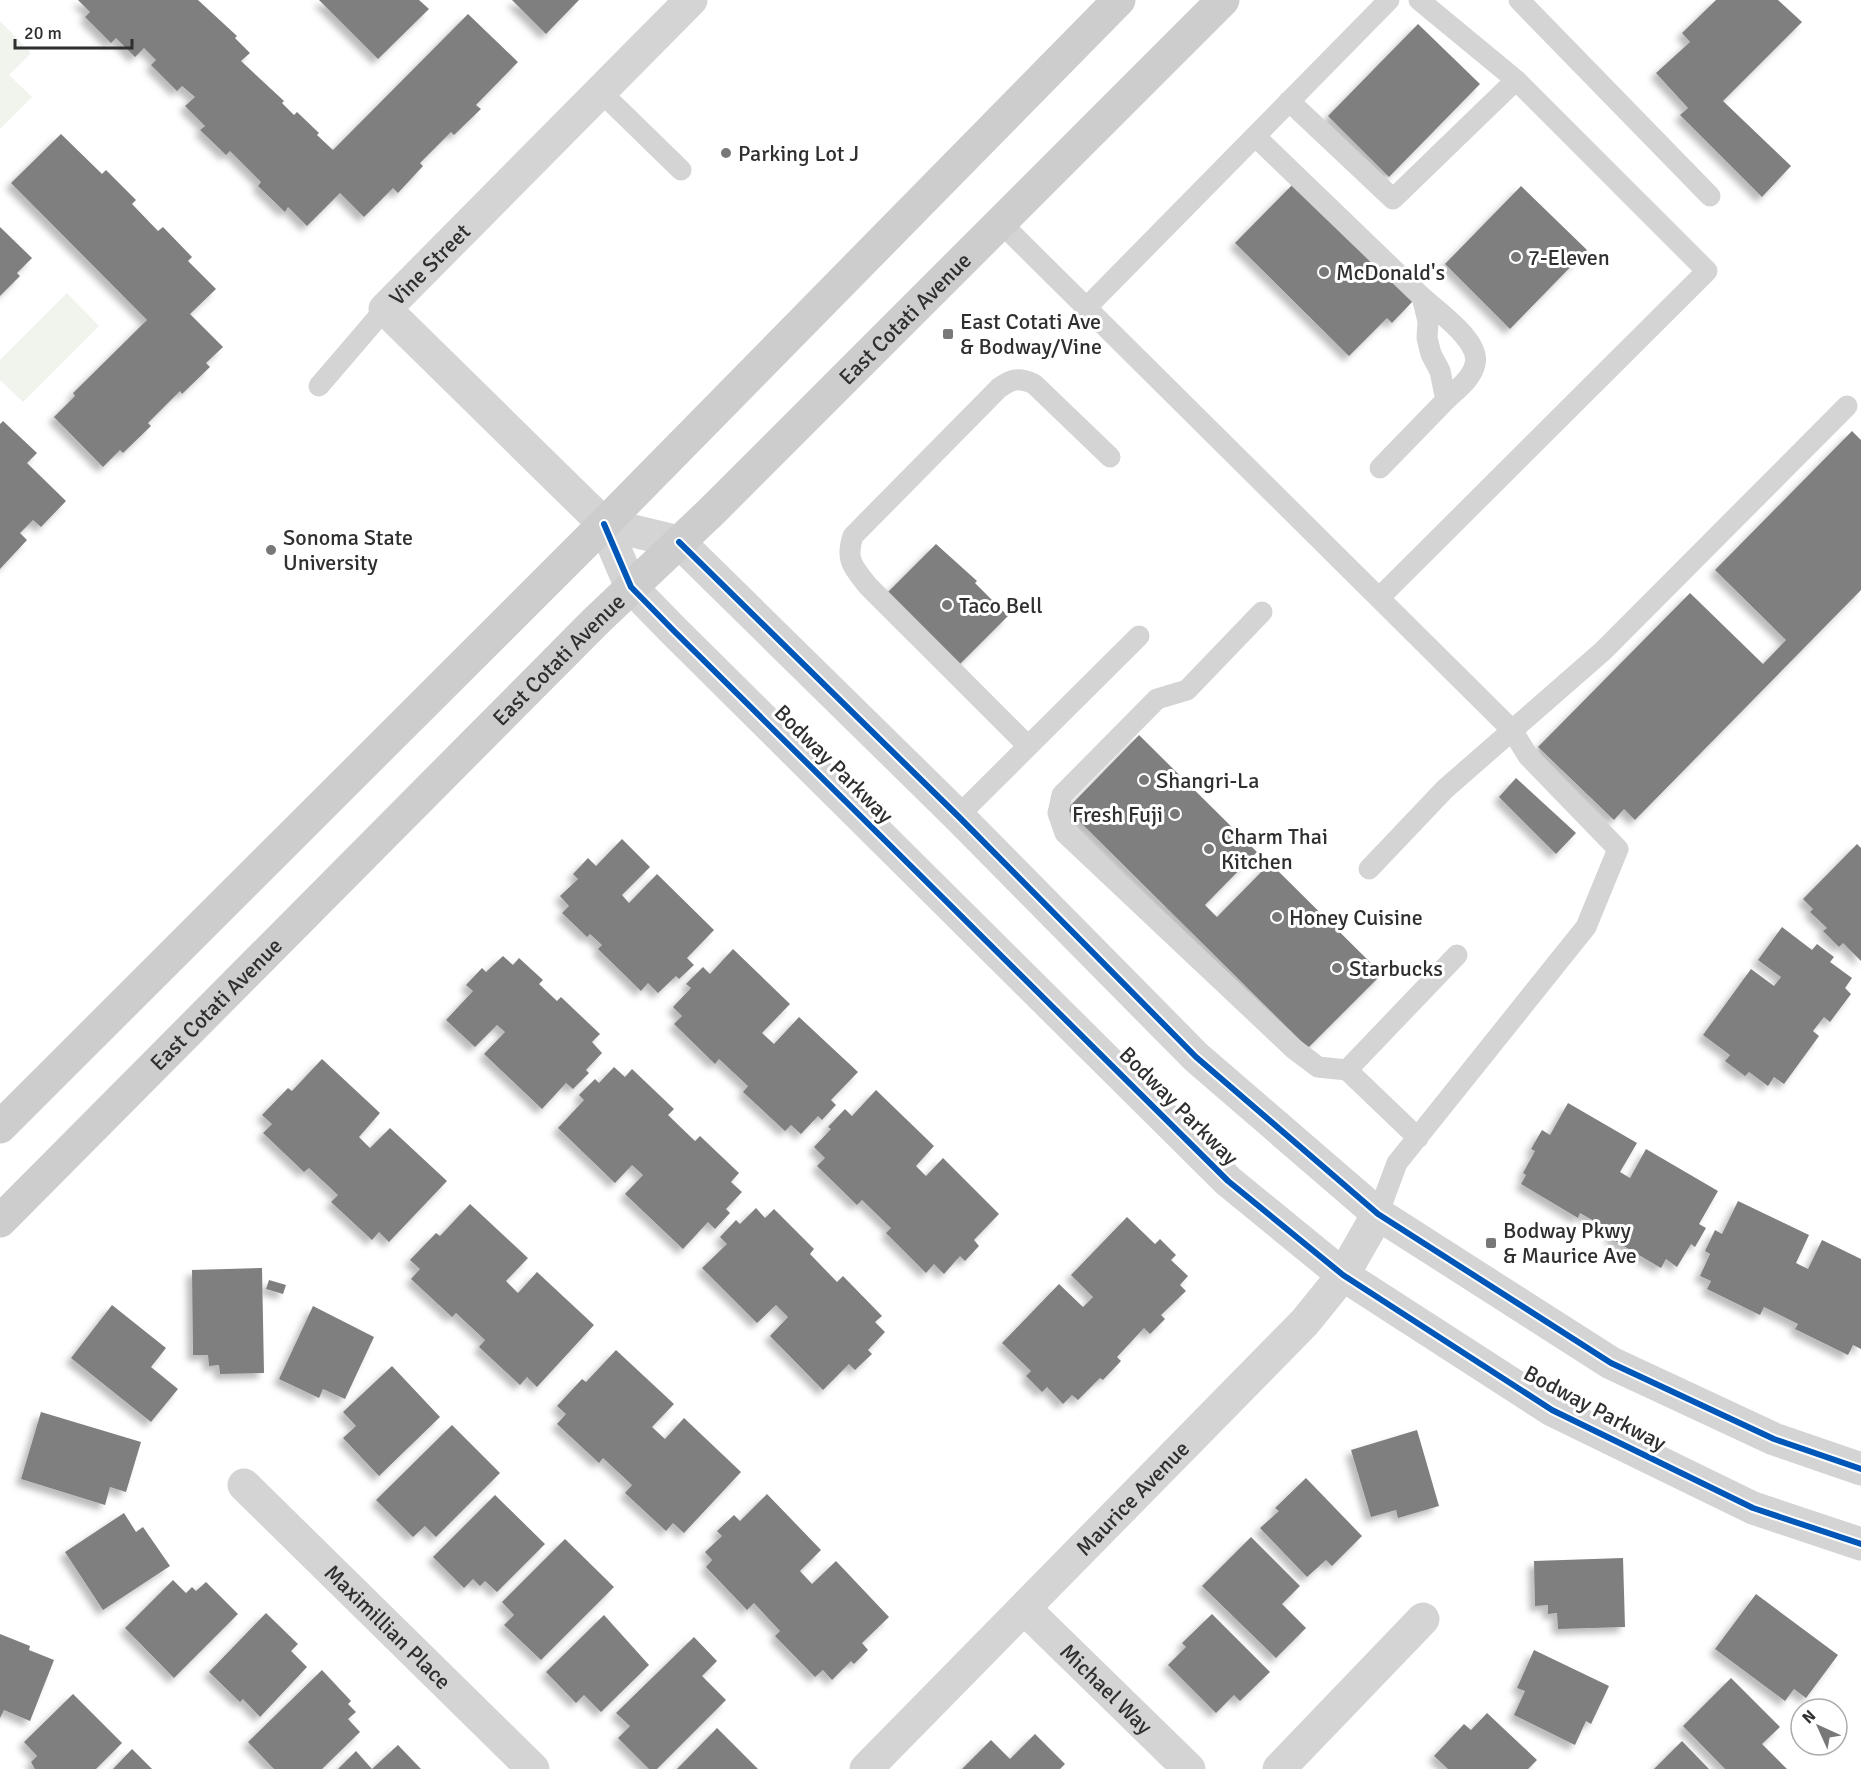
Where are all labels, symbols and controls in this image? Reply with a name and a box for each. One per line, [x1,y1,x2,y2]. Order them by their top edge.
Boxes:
scale bar [15,12,132,50]
text: 20 m [24,22,62,44]
place label: Parking Lot J [738,140,859,167]
marker: Parking Lot J [719,146,733,160]
street label: Vine Street [383,218,476,311]
place label: 7-Eleven [1528,244,1610,271]
street label: East Cotati Avenue [833,247,976,390]
marker: 7-Eleven [1509,250,1523,264]
place label: McDonald's [1336,259,1445,286]
marker: McDonald's [1317,265,1331,279]
place label: East Cotati Ave & Bodway/Vine [960,308,1102,360]
marker: East Cotati Ave & Bodway/Vine [941,327,955,341]
place label: Sonoma State University [283,524,413,576]
marker: Sonoma State University [264,543,278,557]
street label: East Cotati Avenue [486,588,630,731]
place label: Taco Bell [959,592,1043,619]
marker: Taco Bell [940,598,954,612]
street label: Bodway Parkway [769,699,900,830]
place label: Shangri-La [1156,767,1260,794]
marker: Shangri-La [1137,773,1151,787]
place label: Fresh Fuji [1072,801,1163,828]
marker: Fresh Fuji [1168,807,1182,821]
place label: Charm Thai Kitchen [1221,823,1328,875]
marker: Charm Thai Kitchen [1202,842,1216,856]
place label: Honey Cuisine [1289,904,1423,931]
marker: Honey Cuisine [1270,910,1284,924]
street label: East Cotati Avenue [144,932,287,1076]
place label: Starbucks [1349,955,1443,982]
marker: Starbucks [1330,961,1344,975]
street label: Bodway Parkway [1114,1041,1245,1172]
place label: Bodway Pkwy & Maurice Ave [1503,1217,1637,1269]
marker: Bodway Pkwy & Maurice Ave [1484,1236,1498,1250]
street label: Bodway Parkway [1519,1359,1671,1457]
street label: Maurice Avenue [1070,1435,1195,1561]
street label: Maximillian Place [319,1559,457,1695]
street label: Michael Way [1055,1638,1159,1740]
north arrow [1789,1697,1849,1757]
text: N [1798,1706,1820,1728]

